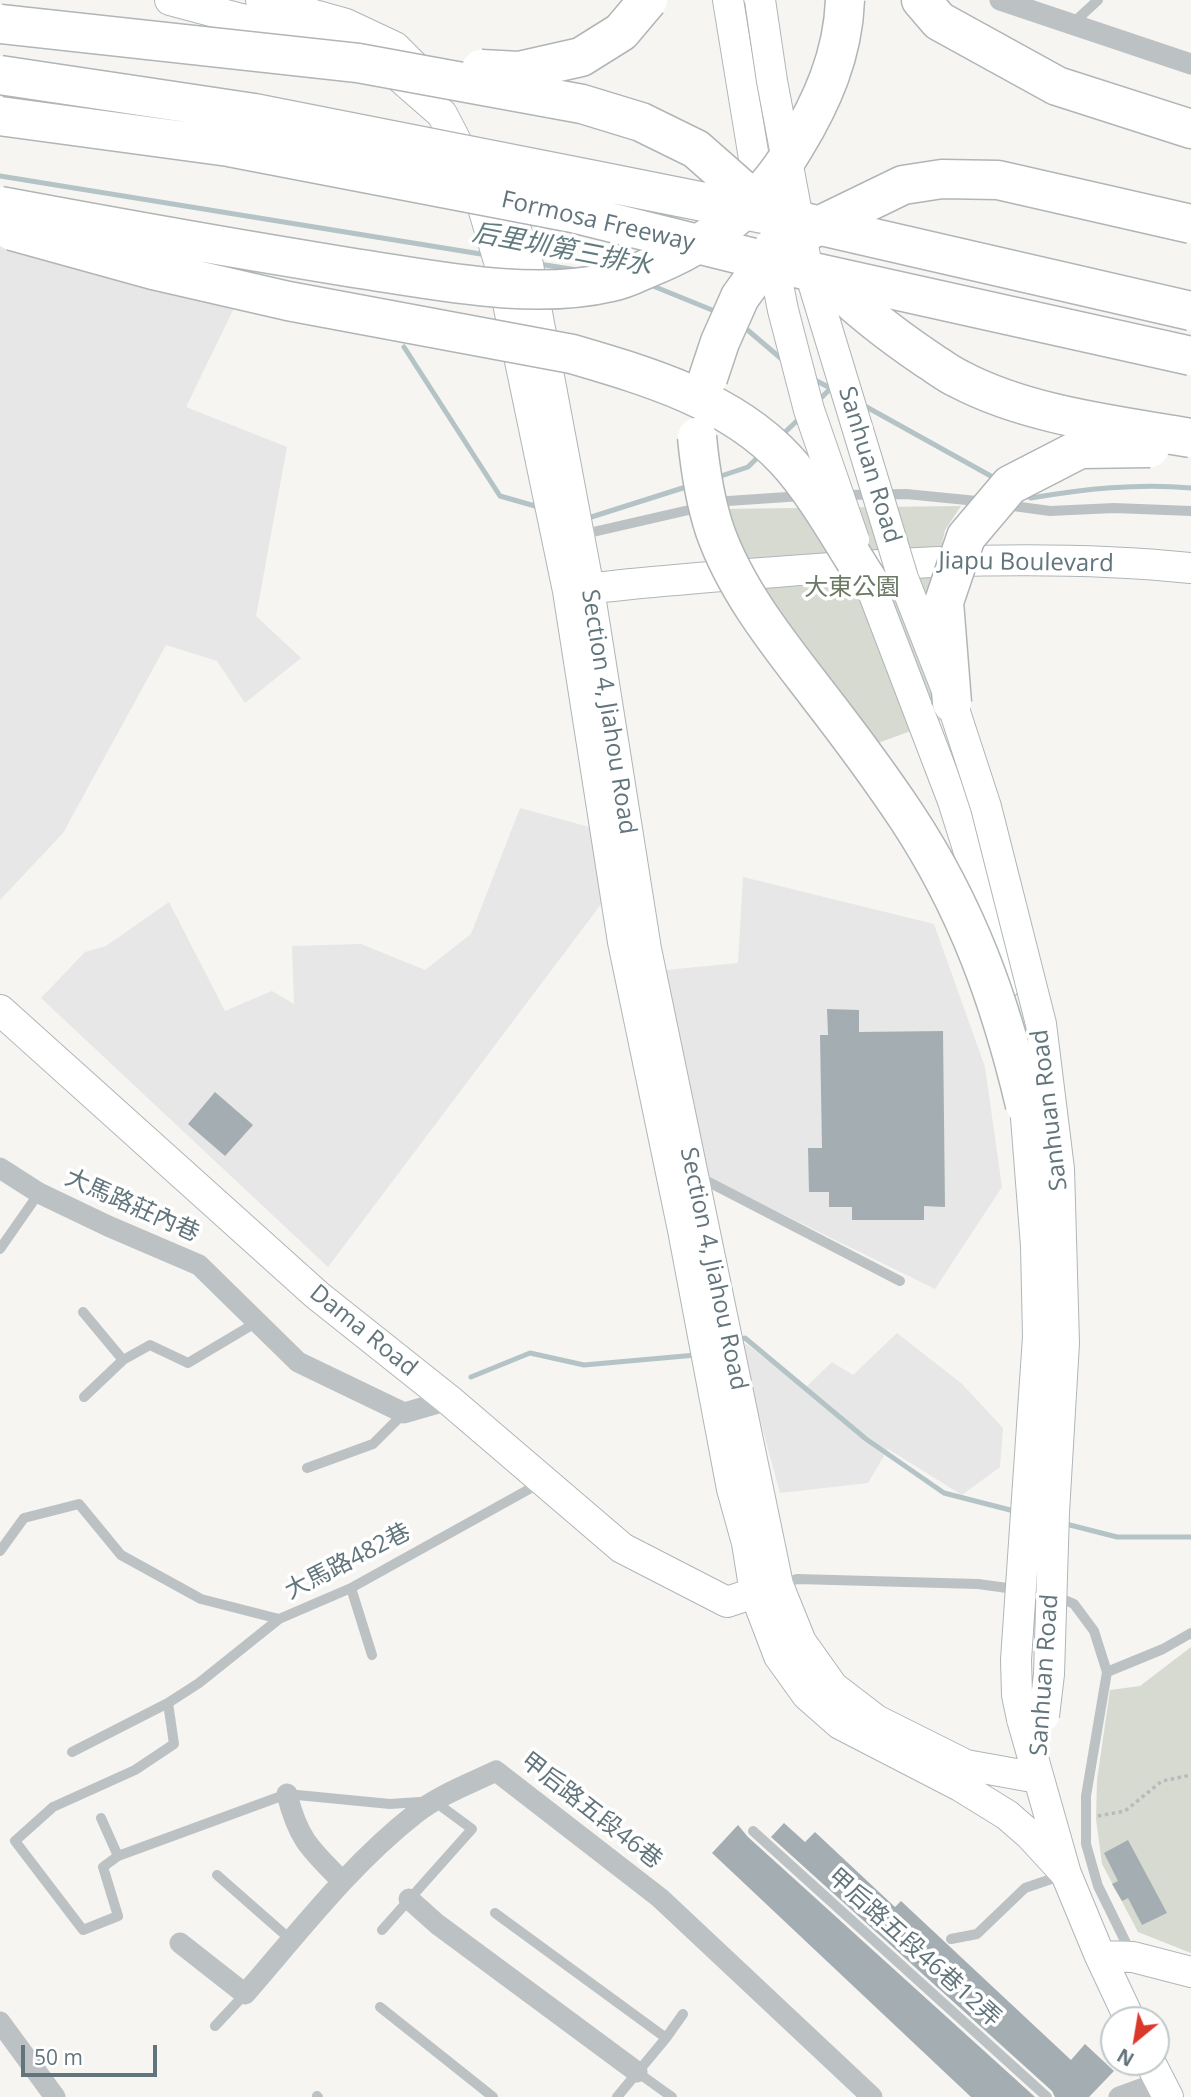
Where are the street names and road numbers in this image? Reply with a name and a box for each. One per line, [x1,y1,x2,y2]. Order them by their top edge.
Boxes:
street label: Formosa Freeway [499,186,697,258]
street label: Sanhuan Road [832,383,906,547]
street label: Jiapu Boulevard [938,547,1114,579]
street label: Section 4, Jiahou Road [574,588,642,836]
street label: Sanhuan Road [1026,1028,1074,1192]
street label: Section 4, Jiahou Road [673,1145,753,1393]
street label: 大馬路莊內巷 [60,1164,204,1248]
street label: Dama Road [303,1279,423,1383]
street label: 大馬路482巷 [280,1518,416,1606]
street label: Sanhuan Road [1025,1593,1065,1757]
street label: 甲后路五段46巷 [515,1747,667,1875]
street label: 甲后路五段46巷12弄 [822,1863,1006,2033]

